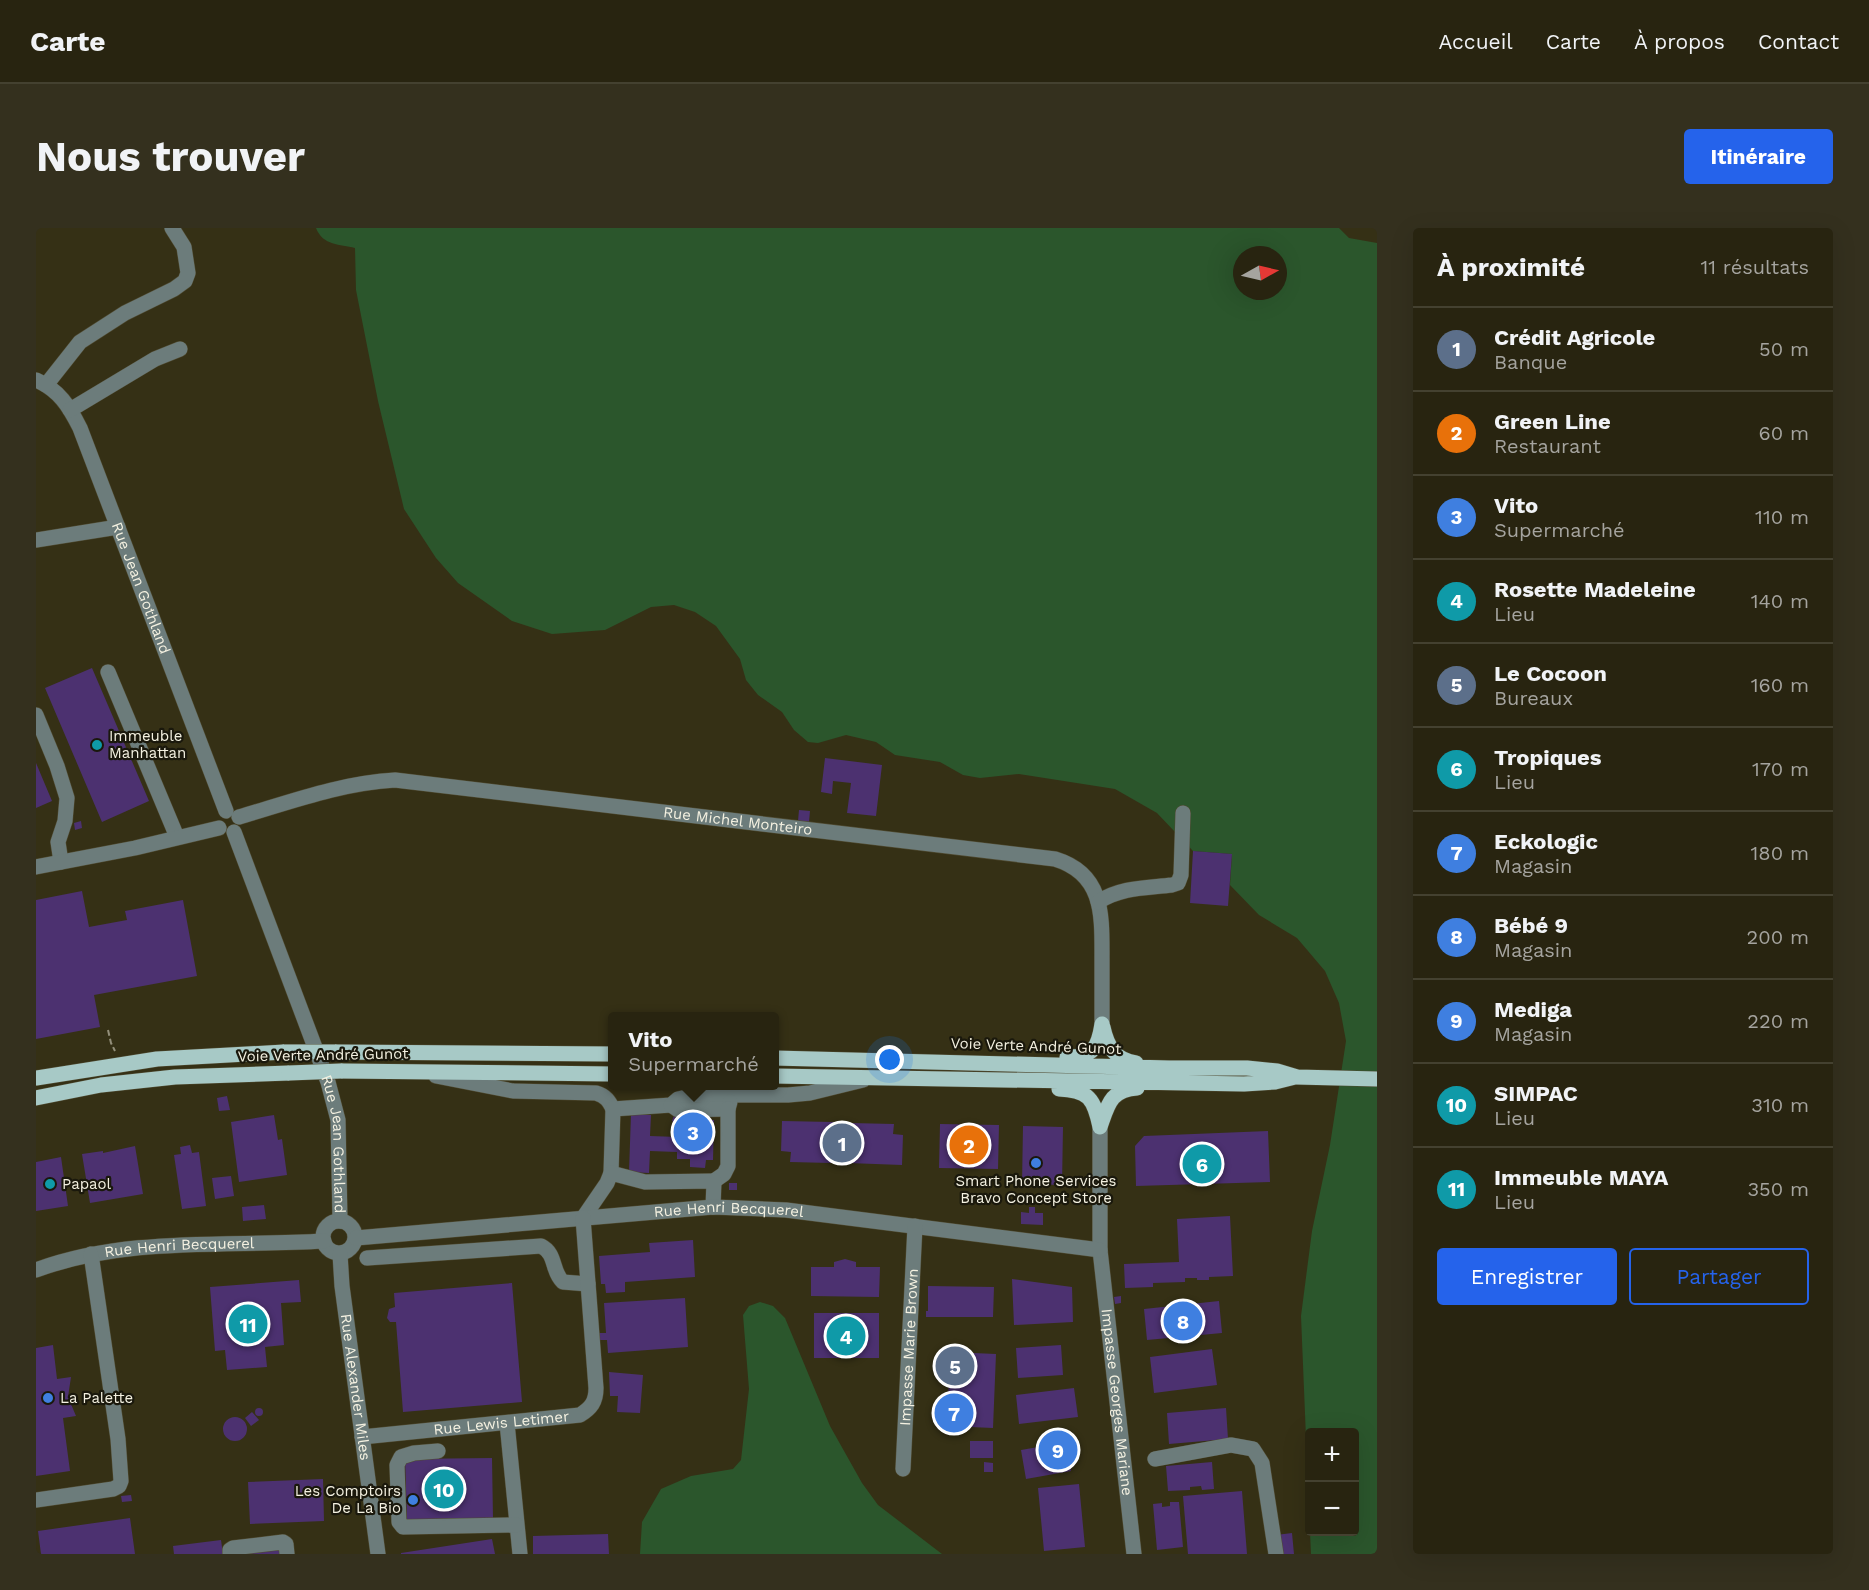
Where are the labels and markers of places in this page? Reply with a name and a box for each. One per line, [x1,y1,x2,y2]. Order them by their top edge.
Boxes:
place label: Immeuble Manhattan [109,727,186,762]
marker: Immeuble Manhattan [90,738,104,752]
pin: 3 [674,1110,712,1154]
pin: 1 [822,1120,862,1166]
pin: 2 [950,1122,988,1168]
pin: 6 [1182,1142,1222,1186]
marker: Smart Phone Services Bravo Concept Store [1029,1156,1043,1170]
place label: Smart Phone Services Bravo Concept Store [955,1172,1117,1207]
place label: Papaol [62,1175,112,1193]
marker: Papaol [43,1177,57,1191]
pin: 8 [1164,1298,1202,1344]
pin: 11 [228,1302,268,1346]
pin: 4 [826,1314,866,1358]
pin: 5 [936,1344,974,1388]
place label: La Palette [60,1389,133,1407]
pin: 7 [934,1390,974,1436]
marker: La Palette [41,1391,55,1405]
pin: 9 [1038,1428,1078,1472]
pin: 10 [424,1466,464,1512]
place label: Les Comptoirs De La Bio [295,1482,401,1517]
marker: Les Comptoirs De La Bio [406,1493,420,1507]

